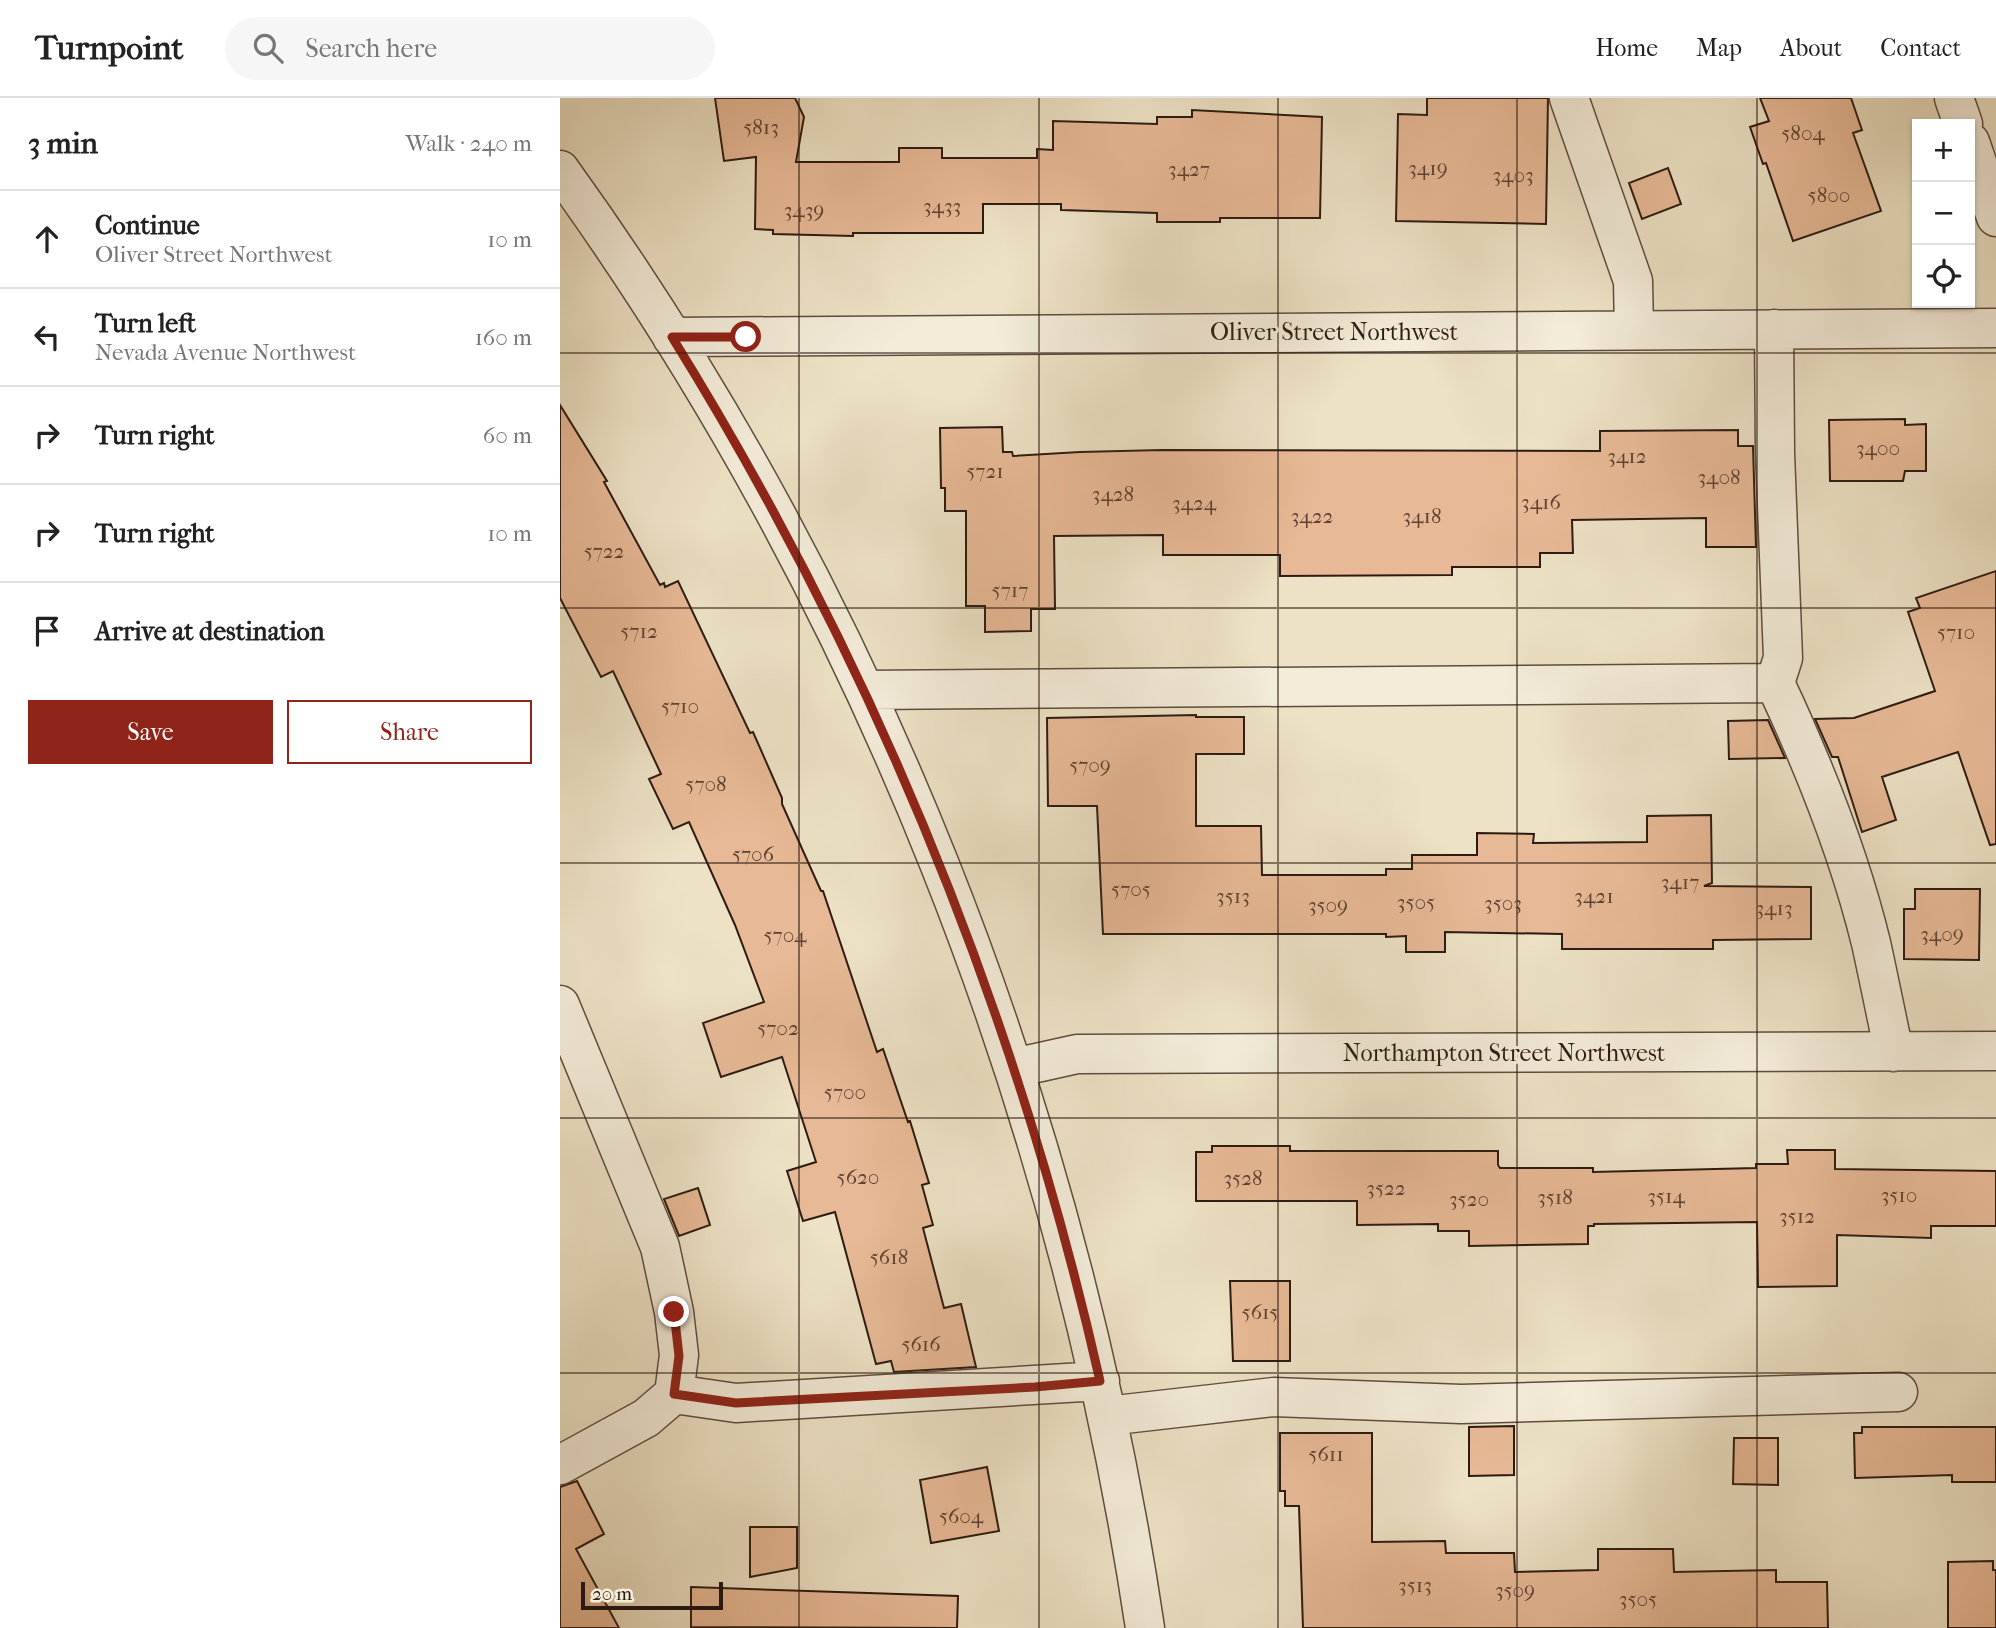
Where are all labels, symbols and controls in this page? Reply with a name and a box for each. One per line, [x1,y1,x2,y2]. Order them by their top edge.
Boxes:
search box [225,17,715,80]
text: Turnpoint [35,29,183,68]
icon: search [249,29,287,67]
text: Search here [305,33,437,64]
text: Home [1596,34,1658,62]
text: Map [1696,34,1742,62]
text: About [1780,34,1842,62]
text: Contact [1880,34,1961,62]
house number: 5813 [743,115,779,139]
map controls [1912,119,1975,308]
button: + [1912,119,1975,182]
house number: 5804 [1781,121,1825,145]
text: 3 min [28,126,98,161]
text: Walk · 240 m [405,130,532,157]
house number: 3419 [1408,156,1448,180]
house number: 3427 [1168,157,1210,181]
house number: 3403 [1492,163,1534,187]
button: − [1912,182,1975,245]
house number: 5800 [1808,183,1850,207]
house number: 3433 [923,194,961,218]
house number: 3439 [784,198,824,222]
text: Continue [95,210,200,241]
icon: ahead [28,220,66,258]
text: 10 m [487,226,532,253]
text: Oliver Street Northwest [95,241,333,268]
button: locate [1912,245,1975,308]
text: Turn left [95,308,196,339]
icon: left [28,318,66,356]
street label: Oliver Street Northwest [1210,318,1458,346]
route start [730,321,761,352]
text: 160 m [475,324,532,351]
text: Nevada Avenue Northwest [95,339,356,366]
icon: right [28,416,66,454]
text: Turn right [95,420,215,451]
text: 60 m [483,422,532,449]
house number: 3400 [1856,436,1900,460]
house number: 3412 [1607,444,1647,468]
house number: 5721 [966,459,1004,483]
house number: 3408 [1697,465,1741,489]
house number: 3428 [1092,482,1134,506]
house number: 3416 [1521,490,1562,514]
house number: 3424 [1172,491,1217,515]
house number: 3422 [1291,504,1334,528]
house number: 3418 [1402,504,1442,528]
icon: right [28,514,66,552]
text: Turn right [95,518,215,549]
text: 10 m [487,520,532,547]
house number: 5722 [584,539,625,563]
house number: 5717 [992,578,1028,602]
icon: arrive [28,612,66,650]
text: Arrive at destination [95,616,325,647]
house number: 5712 [620,619,658,643]
house number: 5710 [1937,620,1975,644]
house number: 5710 [661,694,699,718]
button: Save [28,700,273,764]
button: Share [287,700,532,764]
house number: 5709 [1069,753,1111,777]
house number: 5708 [685,772,727,796]
house number: 5706 [732,842,775,866]
house number: 3417 [1661,870,1699,894]
house number: 5705 [1111,877,1151,901]
house number: 3513 [1216,884,1250,908]
house number: 3421 [1574,884,1614,908]
house number: 3505 [1397,890,1435,914]
house number: 3503 [1484,891,1522,915]
house number: 3509 [1308,893,1348,917]
house number: 3413 [1755,896,1793,920]
house number: 3409 [1920,922,1964,946]
house number: 5704 [764,923,807,947]
house number: 5702 [757,1016,799,1040]
street label: Northampton Street Northwest [1343,1039,1666,1067]
house number: 5700 [824,1080,866,1104]
house number: 5620 [837,1165,879,1189]
house number: 3528 [1223,1166,1263,1190]
house number: 3522 [1366,1176,1406,1200]
house number: 3510 [1881,1183,1917,1207]
house number: 3514 [1647,1184,1685,1208]
house number: 3518 [1537,1185,1573,1209]
house number: 3520 [1449,1187,1489,1211]
house number: 3512 [1779,1204,1815,1228]
house number: 5618 [870,1245,908,1269]
route end [658,1296,689,1327]
house number: 5615 [1242,1300,1278,1324]
house number: 5616 [901,1332,941,1356]
house number: 5611 [1308,1442,1344,1466]
house number: 5604 [939,1504,984,1528]
house number: 3513 [1398,1573,1432,1597]
house number: 3509 [1495,1578,1535,1602]
scale bar [581,1579,723,1611]
text: 20 m [592,1583,632,1605]
house number: 3505 [1619,1587,1657,1611]

